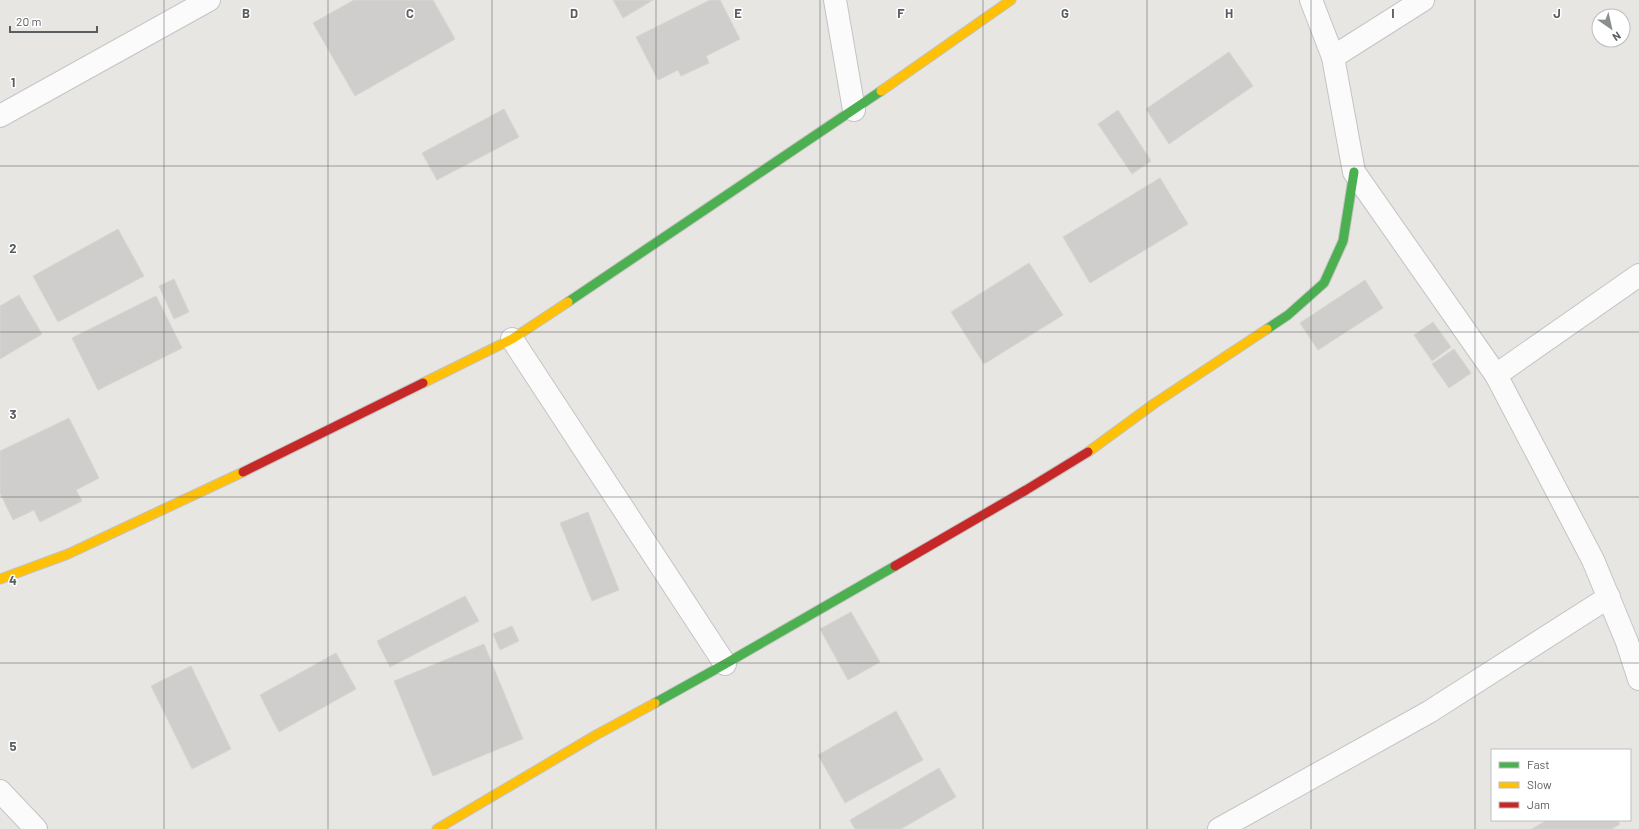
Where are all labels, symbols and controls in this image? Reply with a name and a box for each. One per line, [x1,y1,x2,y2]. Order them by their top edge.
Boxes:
text: B [242,5,250,21]
text: C [406,5,414,21]
text: D [570,5,578,21]
text: E [734,5,742,21]
text: F [897,5,905,21]
text: G [1061,5,1069,21]
text: H [1225,5,1233,21]
text: I [1391,5,1395,21]
text: J [1553,5,1561,21]
scale bar [10,8,97,34]
north arrow [1591,8,1631,48]
text: 20 m [16,14,42,28]
text: N [1610,29,1624,44]
text: 1 [11,74,15,90]
text: 2 [9,240,17,256]
text: 3 [9,406,17,422]
text: 4 [9,572,17,588]
text: 5 [9,738,17,754]
legend [1491,749,1631,821]
text: Fast [1527,757,1550,771]
text: Slow [1527,777,1552,791]
text: Jam [1527,797,1550,811]

